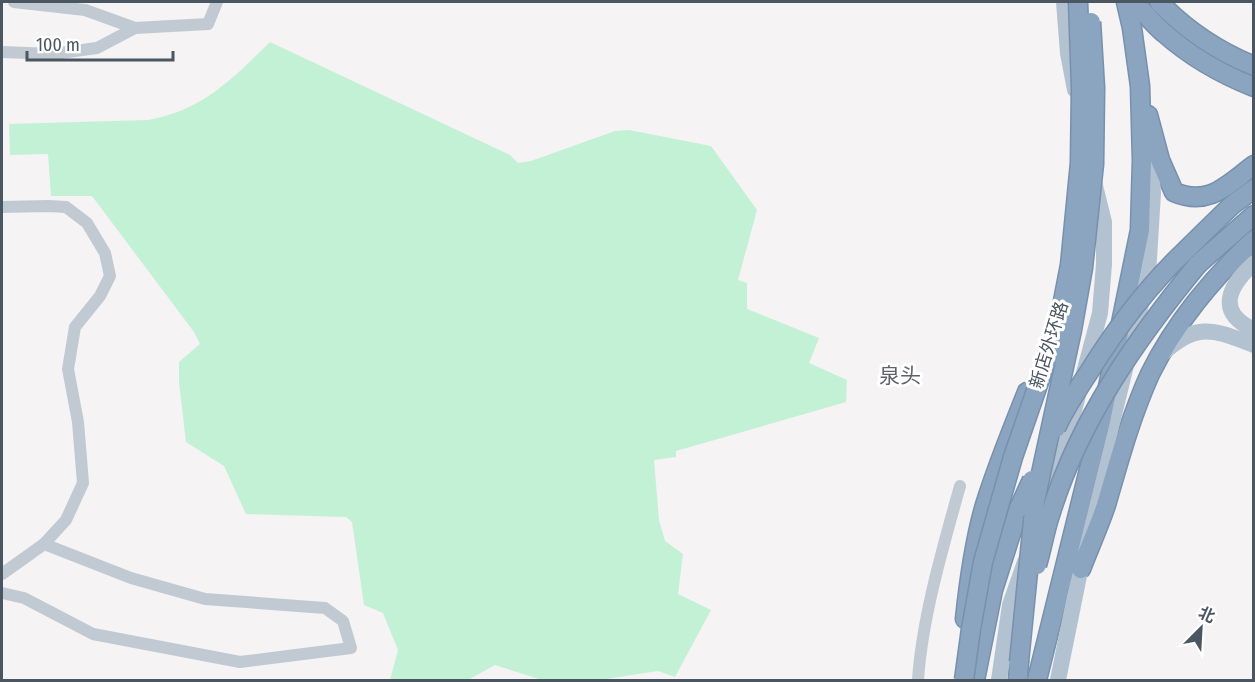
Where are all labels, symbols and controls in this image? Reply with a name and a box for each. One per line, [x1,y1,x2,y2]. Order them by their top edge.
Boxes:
scale bar [27,24,172,62]
text: 100 m [36,34,80,56]
street label: 新店外环路 [1025,299,1073,391]
district label: 泉头 [879,363,921,389]
north arrow [1171,598,1231,658]
text: 北 [1196,603,1218,627]

